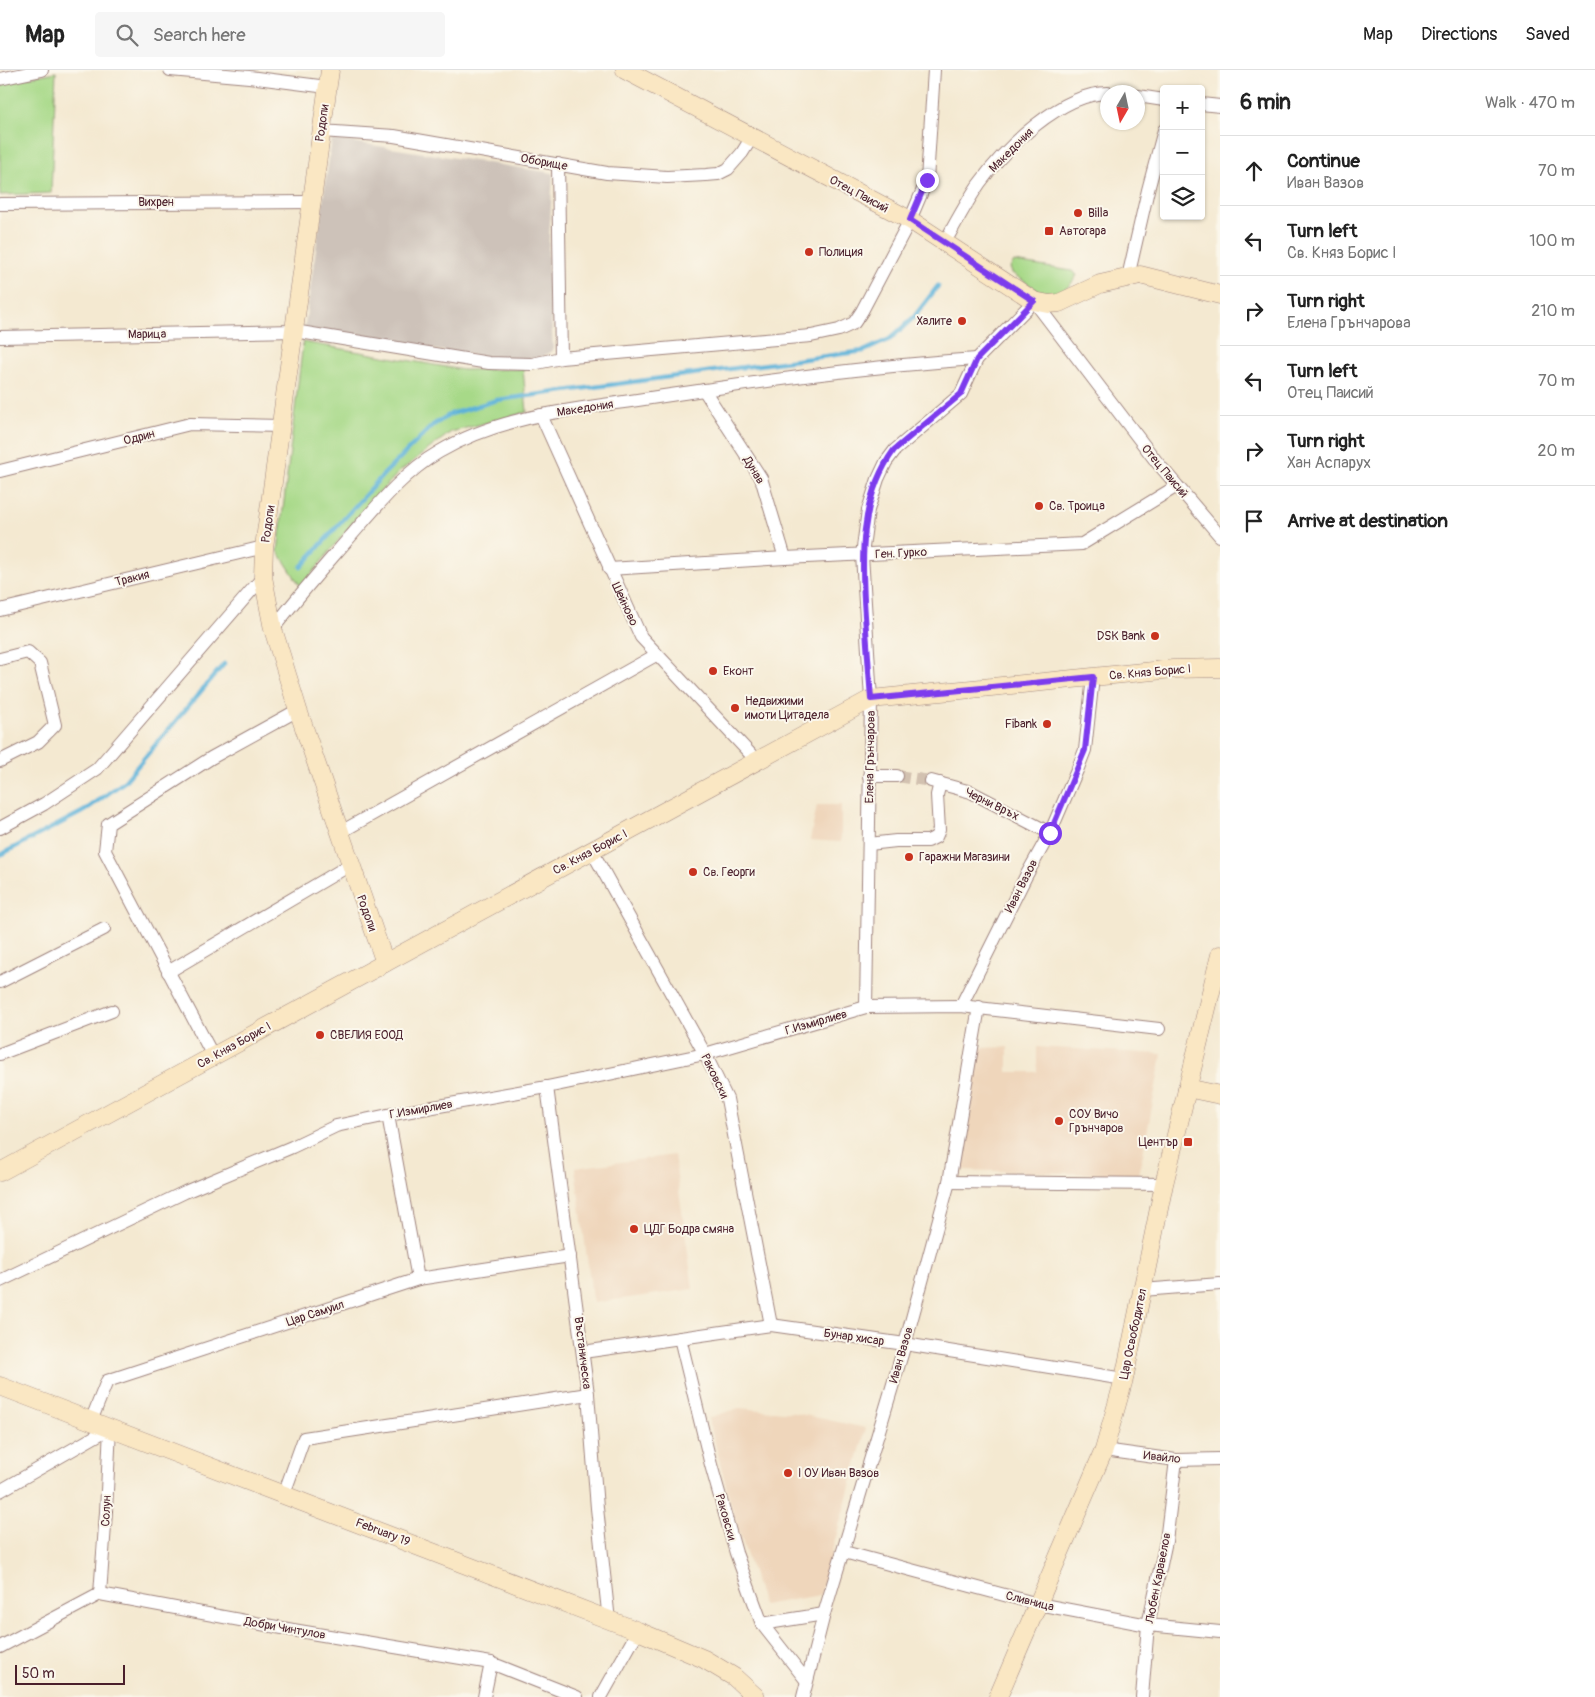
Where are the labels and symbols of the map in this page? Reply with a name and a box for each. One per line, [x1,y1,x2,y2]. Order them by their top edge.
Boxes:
north arrow [1100,85,1145,130]
street label: Родопи [312,103,333,143]
street label: Македония [986,125,1037,176]
street label: Оборище [519,151,569,174]
route end [916,169,939,192]
street label: Отец Паисий [827,173,891,216]
street label: Вихрен [138,195,174,210]
place label: Billa [1088,206,1109,221]
marker: Billa [1072,207,1084,219]
place label: Автогара [1059,224,1106,239]
marker: Автогара [1043,225,1055,237]
place label: Полиция [819,245,863,260]
marker: Полиция [803,246,815,258]
place label: Халите [916,314,952,329]
marker: Халите [956,315,968,327]
street label: Марица [128,327,167,342]
street label: Македония [556,397,615,420]
street label: Одрин [122,426,156,449]
street label: Отец Паисий [1138,442,1191,501]
street label: Дунав [739,453,768,487]
place label: Св. Троица [1049,499,1105,514]
marker: Св. Троица [1033,500,1045,512]
street label: Родопи [258,504,279,544]
street label: Ген. Гурко [875,545,928,562]
street label: Тракия [113,567,151,590]
street label: Шейново [608,580,641,629]
place label: DSK Bank [1097,629,1145,644]
marker: DSK Bank [1149,630,1161,642]
street label: Св. Княз Борис I [1108,661,1192,684]
place label: Еконт [723,664,754,679]
marker: Еконт [707,665,719,677]
place label: Недвижими имоти Цитадела [745,694,830,723]
marker: Недвижими имоти Цитадела [729,702,741,714]
street label: Елена Грънчарова [862,710,879,803]
place label: Fibank [1005,717,1037,732]
marker: Fibank [1041,718,1053,730]
street label: Черни Връх [962,785,1021,824]
route start [1039,822,1062,845]
street label: Св. Княз Борис I [550,827,630,878]
place label: Гаражни Магазини [919,850,1010,865]
marker: Гаражни Магазини [903,851,915,863]
street label: Иван Вазов [1002,857,1041,915]
place label: Св. Георги [703,865,755,880]
marker: Св. Георги [687,866,699,878]
street label: Родопи [353,893,380,934]
street label: Г.Измирлиев [783,1006,849,1038]
street label: Св. Княз Борис I [195,1019,274,1072]
place label: СВЕЛИЯ ЕООД [330,1028,404,1043]
marker: СВЕЛИЯ ЕООД [314,1029,326,1041]
street label: Раковски [697,1051,732,1102]
street label: Г.Измирлиев [388,1097,454,1122]
place label: СОУ Вичо Грънчаров [1069,1107,1124,1136]
marker: СОУ Вичо Грънчаров [1053,1115,1065,1127]
place label: Център [1138,1135,1178,1150]
marker: Център [1182,1136,1194,1148]
place label: ЦДГ Бодра смяна [644,1222,734,1237]
marker: ЦДГ Бодра смяна [628,1223,640,1235]
street label: Цар Освободител [1117,1287,1150,1381]
street label: Цар Самуил [284,1297,346,1330]
street label: Въстаническа [571,1316,594,1391]
street label: Иван Вазов [886,1325,917,1385]
street label: Бунар хисар [823,1326,885,1349]
street label: Ивайло [1143,1448,1182,1467]
place label: I ОУ Иван Вазов [798,1466,879,1481]
marker: I ОУ Иван Вазов [782,1467,794,1479]
street label: Раковски [712,1492,739,1543]
street label: Солун [98,1495,115,1527]
street label: February 19 [353,1515,412,1550]
street label: Любен Каравелов [1142,1531,1175,1626]
street label: Сливница [1004,1588,1056,1615]
street label: Добри Чинтулов [242,1614,327,1643]
scale bar [15,1662,125,1685]

